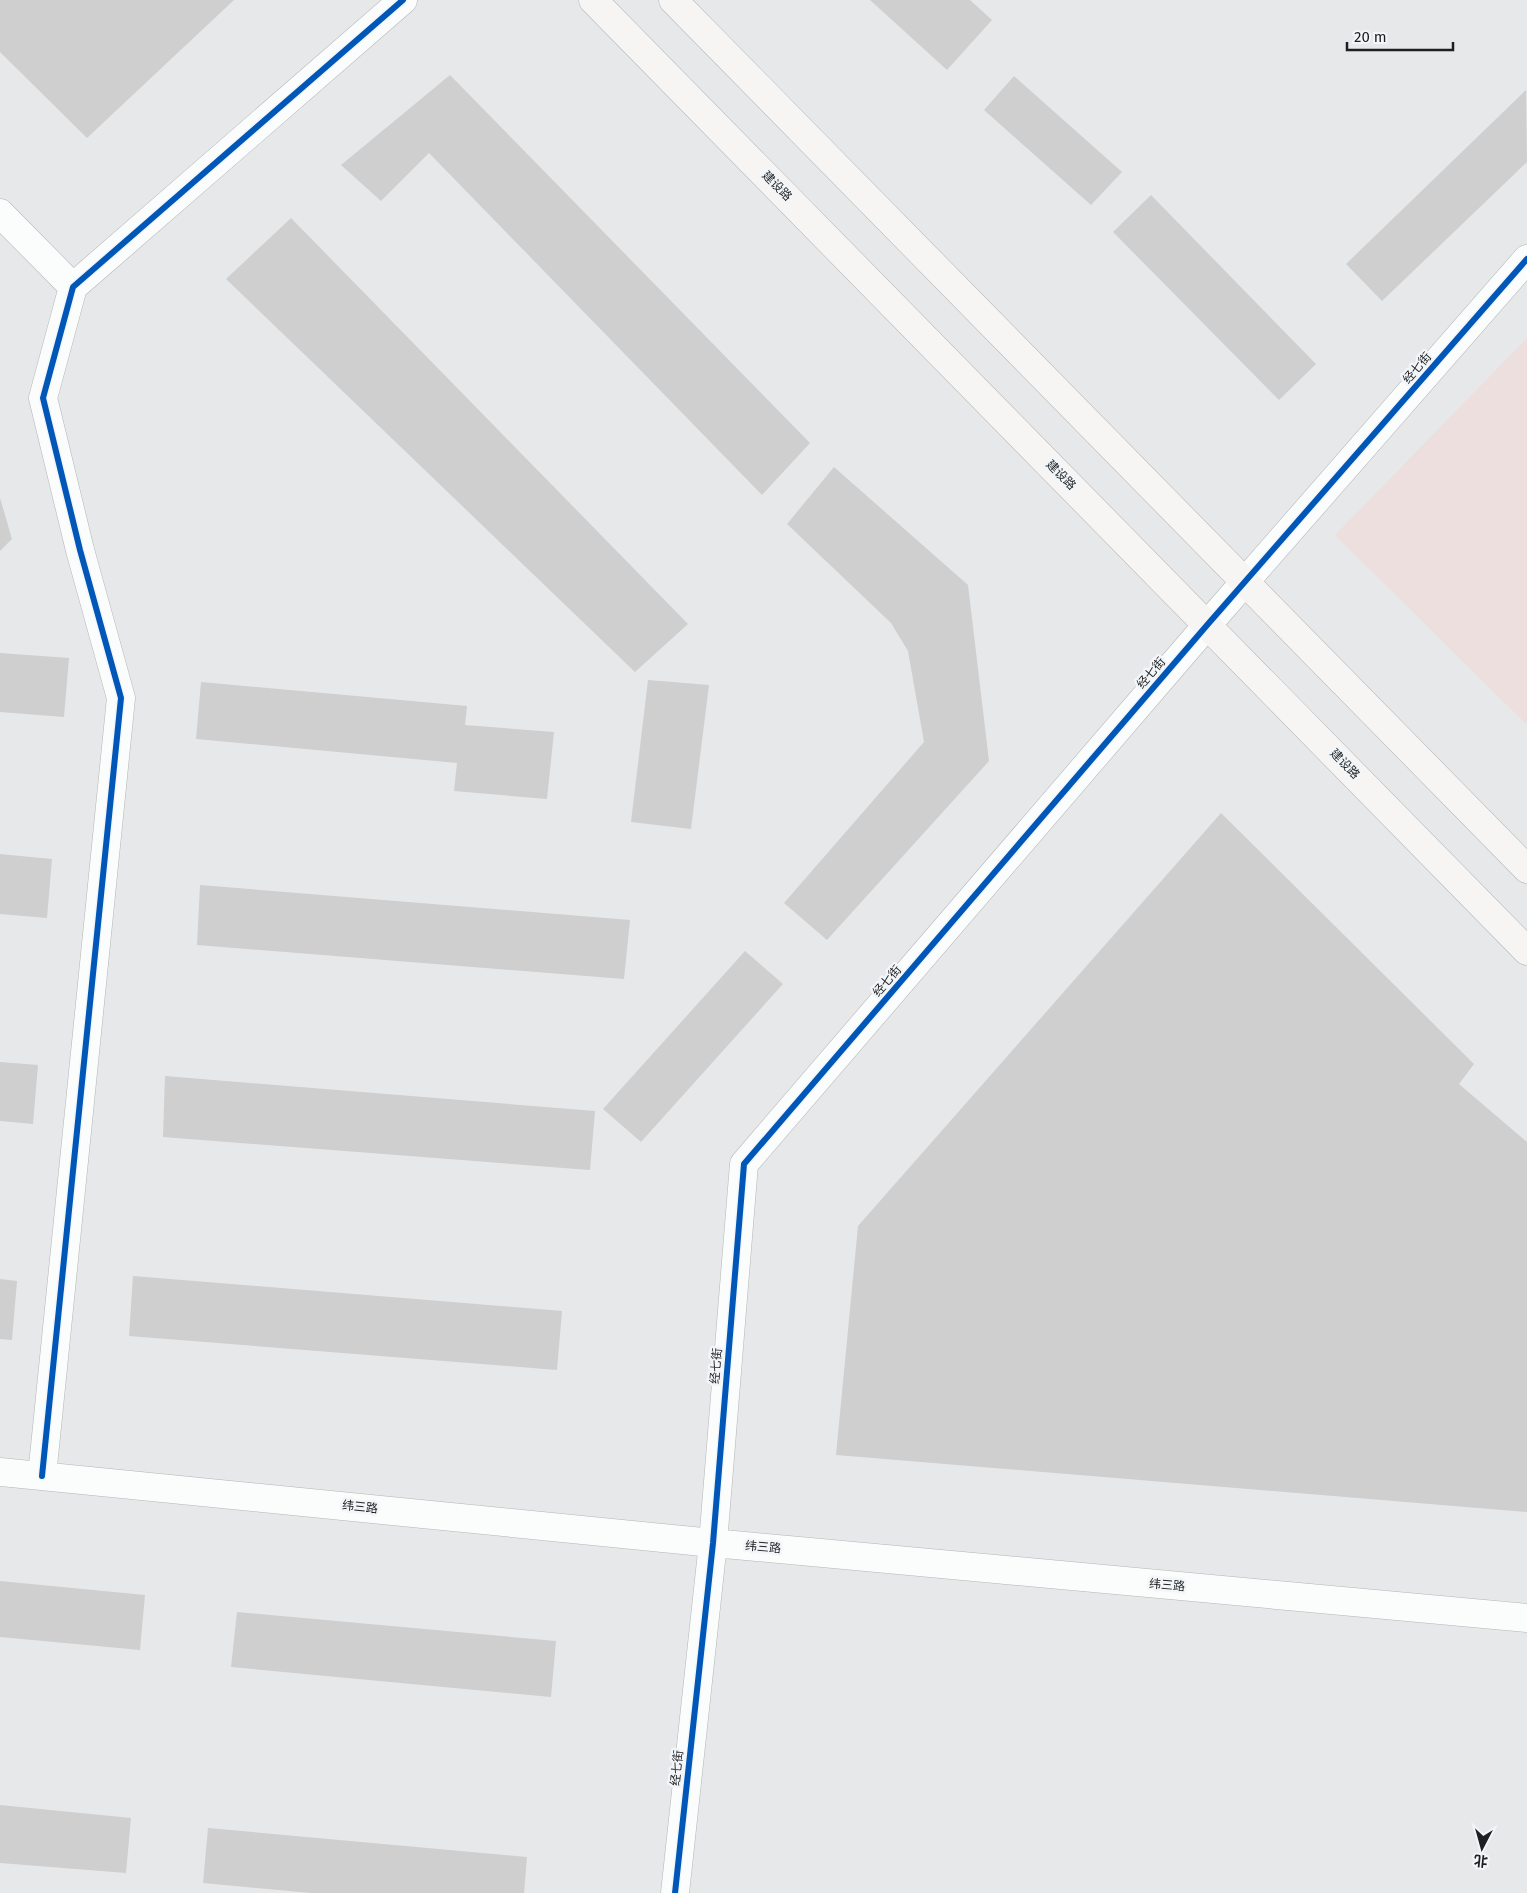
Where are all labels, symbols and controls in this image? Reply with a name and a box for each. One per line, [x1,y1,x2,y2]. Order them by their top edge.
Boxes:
scale bar [1347,20,1453,52]
text: 20 m [1354,28,1387,46]
street label: 建设路 [759,168,795,204]
street label: 经七街 [1400,350,1434,386]
street label: 建设路 [1043,457,1079,493]
street label: 经七街 [1134,655,1168,691]
street label: 建设路 [1327,746,1363,782]
street label: 经七街 [870,963,904,999]
street label: 经七街 [707,1347,725,1385]
street label: 纬三路 [341,1498,379,1516]
street label: 纬三路 [744,1538,782,1556]
street label: 纬三路 [1148,1576,1186,1594]
street label: 经七街 [668,1749,686,1787]
north arrow [1457,1823,1507,1873]
text: 北 [1473,1851,1489,1870]

